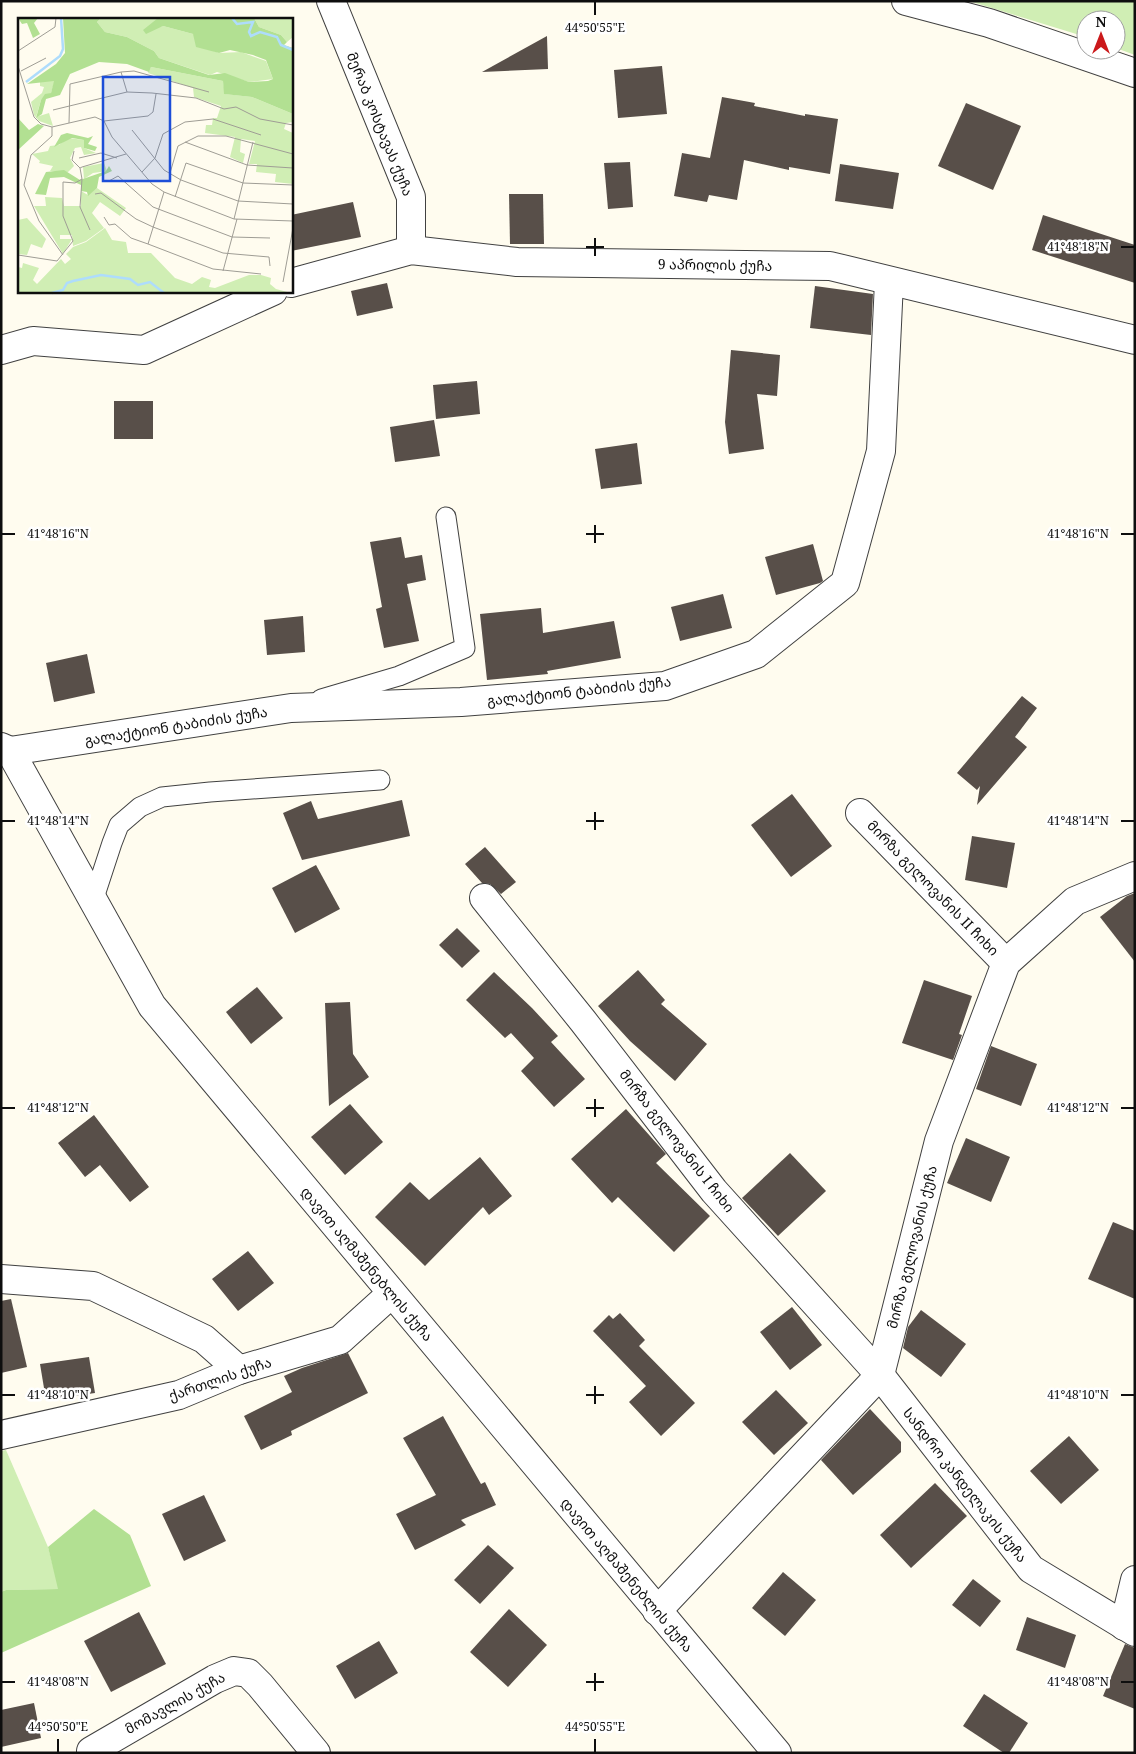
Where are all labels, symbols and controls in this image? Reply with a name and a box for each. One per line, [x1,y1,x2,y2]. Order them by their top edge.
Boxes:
north arrow [1076,10,1126,60]
text: N [1095,12,1107,31]
inset map [18,18,292,292]
text: 44°50'55"E [565,19,625,36]
street label: მერაბ კოსტავას ქუჩა [343,49,418,199]
text: 41°48'18"N [1047,238,1109,255]
street label: 9 აპრილის ქუჩა [658,254,772,275]
text: 41°48'16"N [27,525,89,542]
text: 41°48'16"N [1047,525,1109,542]
street label: გალაქტიონ ტაბიძის ქუჩა [486,671,672,710]
street label: გალაქტიონ ტაბიძის ქუჩა [83,702,269,749]
text: 41°48'14"N [27,812,89,829]
text: 41°48'14"N [1047,812,1109,829]
street label: მირზა გელოვანის II ჩიხი [863,816,1003,960]
street label: მირზა გელოვანის I ჩიხი [616,1065,739,1216]
text: 41°48'12"N [27,1099,89,1116]
text: 41°48'12"N [1047,1099,1109,1116]
street label: მირზა გელოვანის ქუჩა [882,1163,941,1330]
street label: დავით აღმაშენებლის ქუჩა [297,1182,438,1345]
street label: ქართლის ქუჩა [166,1352,274,1405]
text: 41°48'10"N [27,1386,89,1403]
text: 41°48'10"N [1047,1386,1109,1403]
street label: სანდრო კანდელაკის ქუჩა [899,1403,1032,1566]
street label: დავით აღმაშენებლის ქუჩა [557,1493,698,1656]
street label: მომავლის ქუჩა [121,1667,228,1738]
text: 41°48'08"N [27,1673,89,1690]
text: 41°48'08"N [1047,1673,1109,1690]
text: 44°50'50"E [28,1718,88,1735]
text: 44°50'55"E [565,1718,625,1735]

